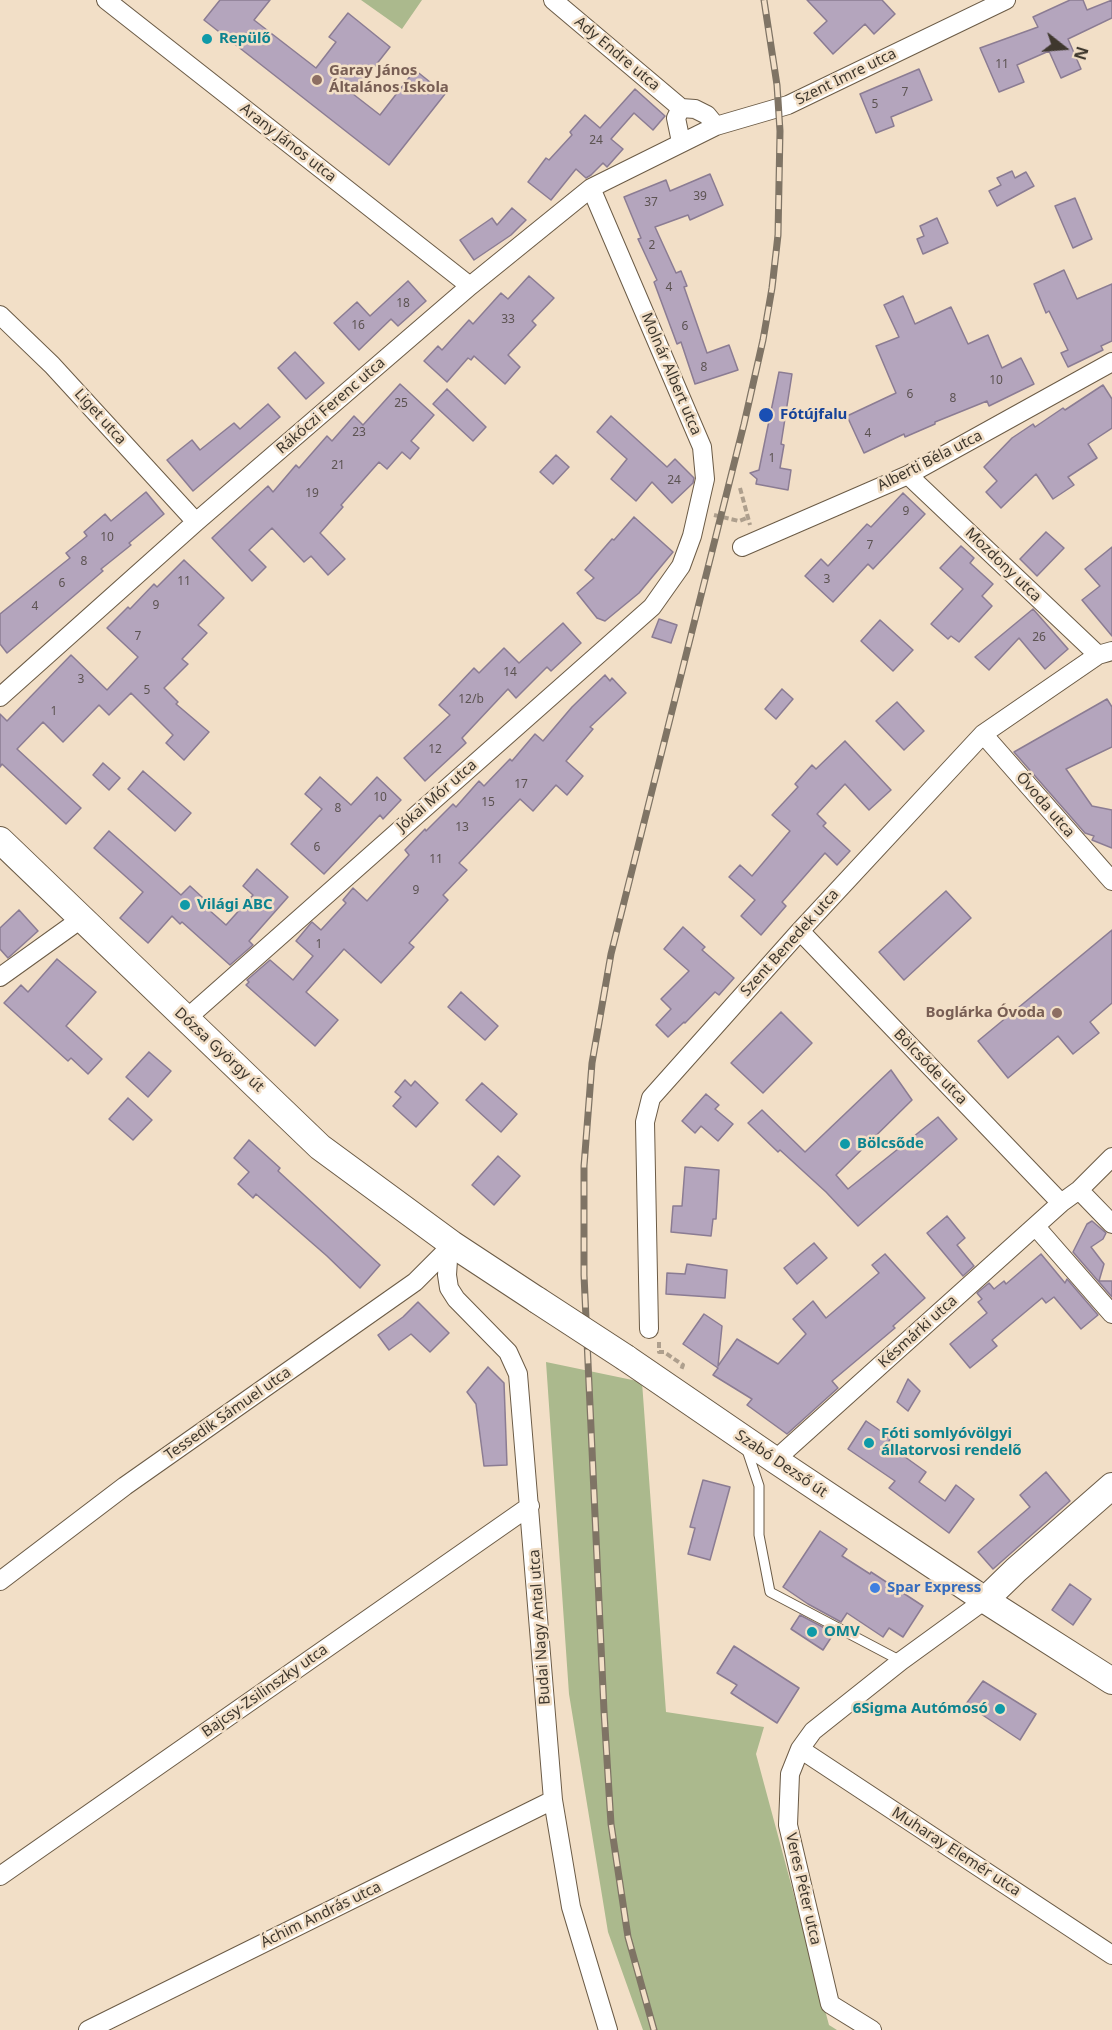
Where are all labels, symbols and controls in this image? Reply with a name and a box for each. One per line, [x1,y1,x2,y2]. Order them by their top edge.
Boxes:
street label: Ady Endre utca [571,13,663,95]
north arrow [1034,18,1094,78]
place label: Repülő [219,30,271,48]
marker: Repülő [200,32,214,46]
text: N [1069,44,1094,63]
street label: Szent Imre utca [793,45,899,109]
house number: 11 [995,58,1009,72]
place label: Garay János Általános Iskola [329,62,449,97]
marker: Garay János Általános Iskola [310,73,324,87]
house number: 7 [902,86,908,100]
house number: 5 [872,98,878,112]
street label: Arany János utca [236,100,340,186]
house number: 24 [589,134,603,148]
house number: 39 [693,190,707,204]
house number: 37 [644,196,658,210]
house number: 2 [649,239,655,253]
house number: 4 [666,281,672,295]
house number: 18 [396,297,410,311]
street label: Molnár Albert utca [637,310,705,438]
house number: 33 [501,313,515,327]
house number: 16 [351,319,365,333]
house number: 6 [682,320,688,334]
street label: Rákóczi Ferenc utca [273,354,389,458]
house number: 8 [701,361,707,375]
house number: 10 [989,374,1003,388]
street label: Liget utca [70,385,130,449]
house number: 6 [907,388,913,402]
house number: 8 [950,392,956,406]
house number: 25 [394,397,408,411]
marker: Fótújfalu [757,406,775,424]
place label: Fótújfalu [780,406,847,424]
house number: 23 [352,426,366,440]
house number: 4 [865,427,871,441]
street label: Alberti Béla utca [875,427,985,495]
house number: 1 [769,452,775,466]
house number: 21 [331,459,345,473]
house number: 24 [667,474,681,488]
house number: 19 [305,487,319,501]
house number: 9 [903,505,909,519]
street label: Mozdony utca [961,524,1045,606]
house number: 10 [100,531,114,545]
house number: 7 [867,539,873,553]
house number: 8 [81,555,87,569]
house number: 3 [824,573,830,587]
house number: 11 [177,575,191,589]
house number: 6 [59,577,65,591]
house number: 9 [153,599,159,613]
house number: 4 [32,600,38,614]
house number: 7 [135,630,141,644]
house number: 26 [1032,631,1046,645]
house number: 14 [503,666,517,680]
house number: 3 [78,673,84,687]
house number: 5 [144,684,150,698]
house number: 12/b [458,693,484,707]
house number: 1 [51,705,57,719]
house number: 12 [428,743,442,757]
street label: Jókai Mór utca [393,756,481,836]
street label: Óvoda utca [1012,769,1078,841]
house number: 17 [514,778,528,792]
house number: 10 [373,791,387,805]
house number: 15 [481,796,495,810]
house number: 8 [335,802,341,816]
house number: 13 [455,821,469,835]
house number: 6 [314,841,320,855]
house number: 11 [429,853,443,867]
house number: 9 [413,884,419,898]
street label: Szent Benedek utca [737,886,843,1000]
place label: Világi ABC [197,896,273,914]
marker: Világi ABC [178,898,192,912]
house number: 1 [316,938,322,952]
street label: Dózsa György út [171,1004,267,1096]
place label: Boglárka Óvoda [926,1004,1045,1022]
marker: Boglárka Óvoda [1050,1006,1064,1020]
street label: Bölcsőde utca [889,1025,971,1109]
place label: Bölcsőde [857,1135,924,1153]
marker: Bölcsőde [838,1137,852,1151]
street label: Késmárki utca [875,1292,961,1372]
street label: Tessedik Sámuel utca [161,1364,295,1464]
place label: Fóti somlyóvölgyi állatorvosi rendelő [881,1425,1022,1460]
street label: Szabó Dezső út [732,1427,830,1501]
marker: Fóti somlyóvölgyi állatorvosi rendelő [862,1436,876,1450]
street label: Budai Nagy Antal utca [526,1549,554,1705]
place label: Spar Express [887,1579,981,1597]
marker: Spar Express [868,1581,882,1595]
place label: OMV [824,1623,860,1641]
marker: OMV [805,1625,819,1639]
street label: Bajcsy-Zsilinszky utca [199,1641,331,1741]
place label: 6Sigma Autómosó [853,1700,988,1718]
marker: 6Sigma Autómosó [993,1702,1007,1716]
street label: Muharay Elemér utca [888,1804,1024,1900]
street label: Veres Péter utca [781,1831,825,1947]
street label: Áchim András utca [258,1878,384,1952]

